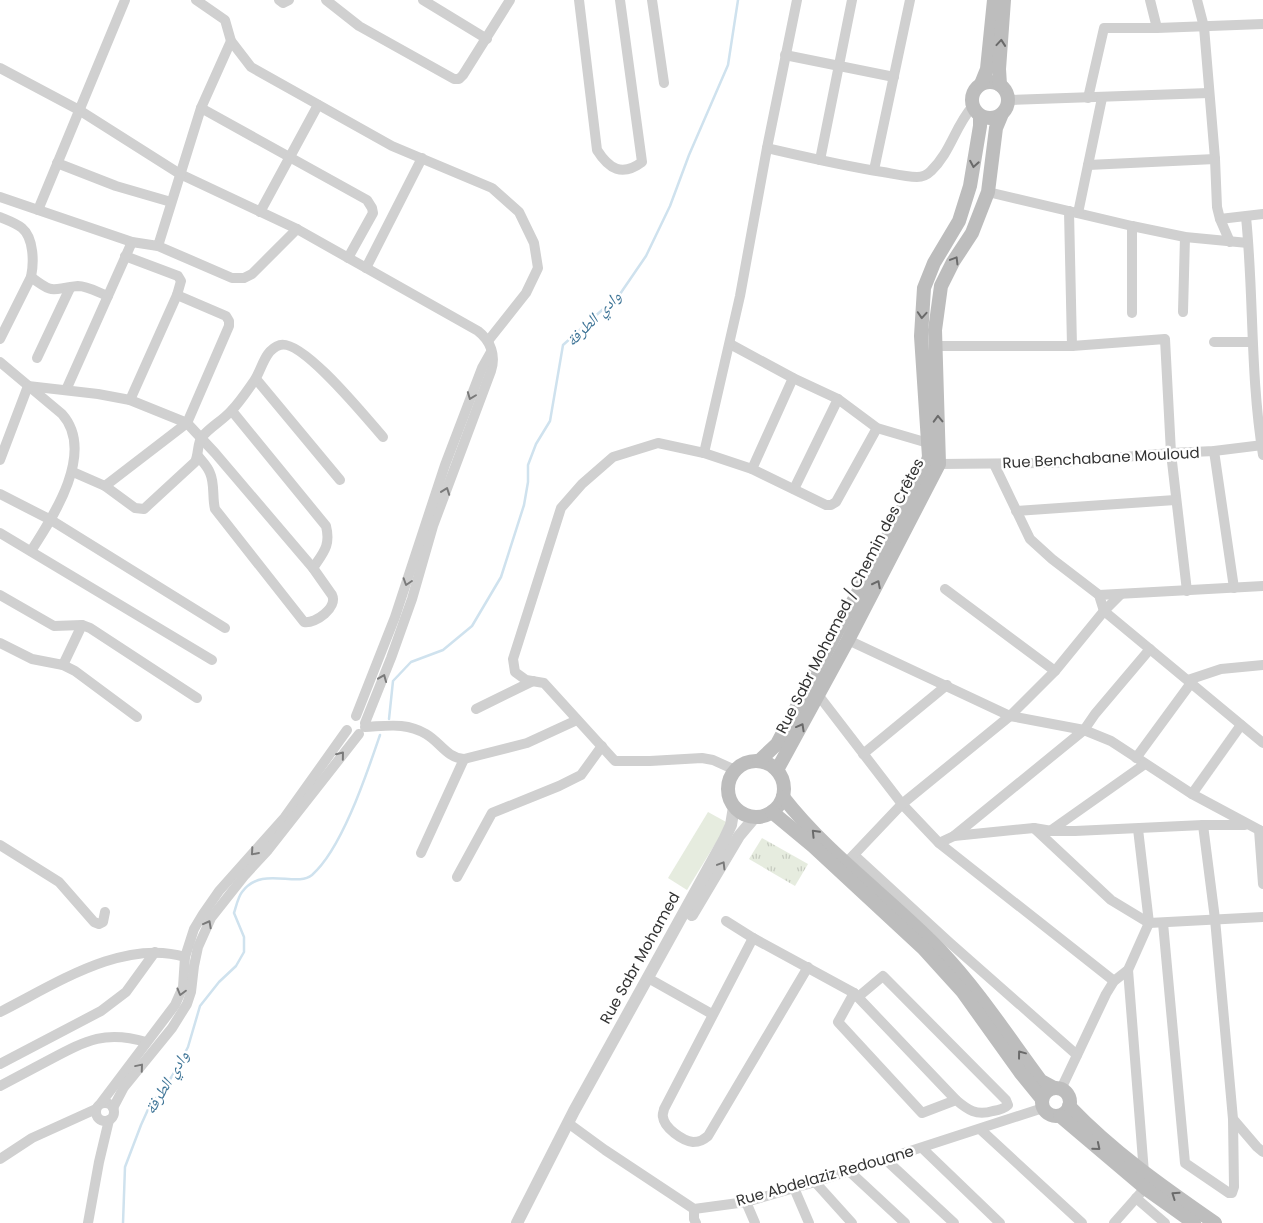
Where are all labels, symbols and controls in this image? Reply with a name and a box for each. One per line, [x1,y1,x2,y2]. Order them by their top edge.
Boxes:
one-way arrow [995,38,1006,46]
one-way arrow [969,160,980,168]
one-way arrow [948,257,958,266]
water label: وادي الطرفة [560,285,627,352]
one-way arrow [917,312,928,320]
one-way arrow [467,391,478,400]
one-way arrow [932,415,943,423]
street label: Rue Benchabane Mouloud [1002,442,1200,473]
street label: Rue Sabr Mohamed / Chemin des Crêtes [771,454,929,737]
one-way arrow [440,487,450,496]
one-way arrow [402,578,412,586]
one-way arrow [871,580,881,589]
one-way arrow [377,674,388,683]
one-way arrow [795,724,805,733]
one-way arrow [335,752,344,761]
one-way arrow [812,830,821,839]
one-way arrow [251,846,260,855]
one-way arrow [716,861,726,870]
street label: Rue Sabr Mohamed [595,888,685,1028]
one-way arrow [202,920,212,929]
one-way arrow [176,987,186,995]
water label: وادي الطرفة [138,1046,196,1119]
one-way arrow [1018,1050,1027,1060]
one-way arrow [134,1064,142,1073]
street label: Rue Abdelaziz Redouane [734,1140,916,1211]
one-way arrow [1091,1142,1100,1150]
one-way arrow [1171,1192,1181,1201]

